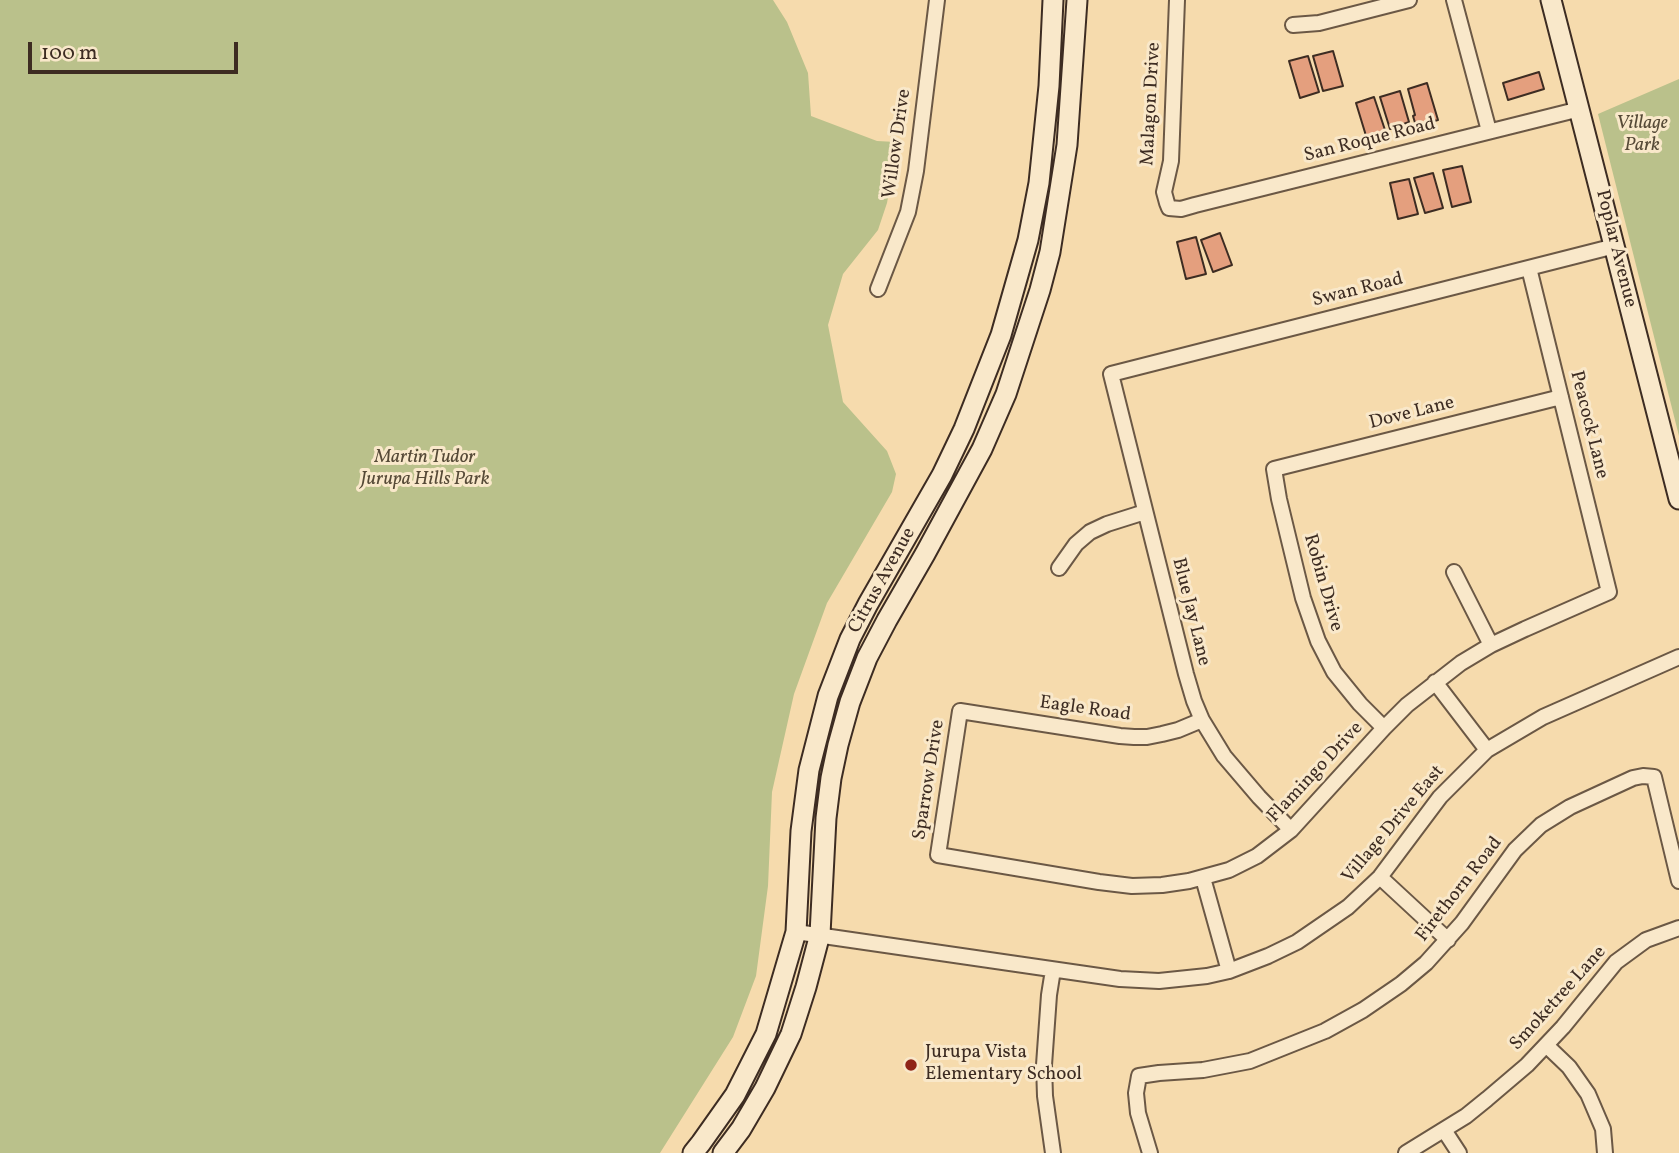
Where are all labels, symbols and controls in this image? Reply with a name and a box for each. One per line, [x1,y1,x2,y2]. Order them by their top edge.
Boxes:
scale bar [32,28,242,72]
text: 100 m [41,39,98,68]
street label: Malagon Drive [1137,42,1167,166]
street label: Willow Drive [879,88,917,200]
street label: San Roque Road [1302,114,1438,168]
park label: Village Park [1616,114,1668,158]
street label: Poplar Avenue [1589,188,1641,310]
street label: Swan Road [1310,269,1406,313]
street label: Peacock Lane [1564,369,1612,481]
street label: Dove Lane [1367,392,1457,436]
park label: Martin Tudor Jurupa Hills Park [361,448,489,492]
street label: Citrus Avenue [845,524,921,638]
street label: Robin Drive [1297,532,1347,634]
street label: Blue Jay Lane [1166,556,1214,668]
street label: Eagle Road [1038,692,1132,728]
street label: Sparrow Drive [909,718,951,842]
street label: Flamingo Drive [1263,718,1369,828]
street label: Village Drive East [1338,761,1450,889]
street label: Firethorn Road [1412,833,1508,947]
street label: Smoketree Lane [1506,942,1612,1056]
place label: Jurupa Vista Elementary School [925,1043,1082,1087]
marker: Jurupa Vista Elementary School [903,1057,919,1073]

